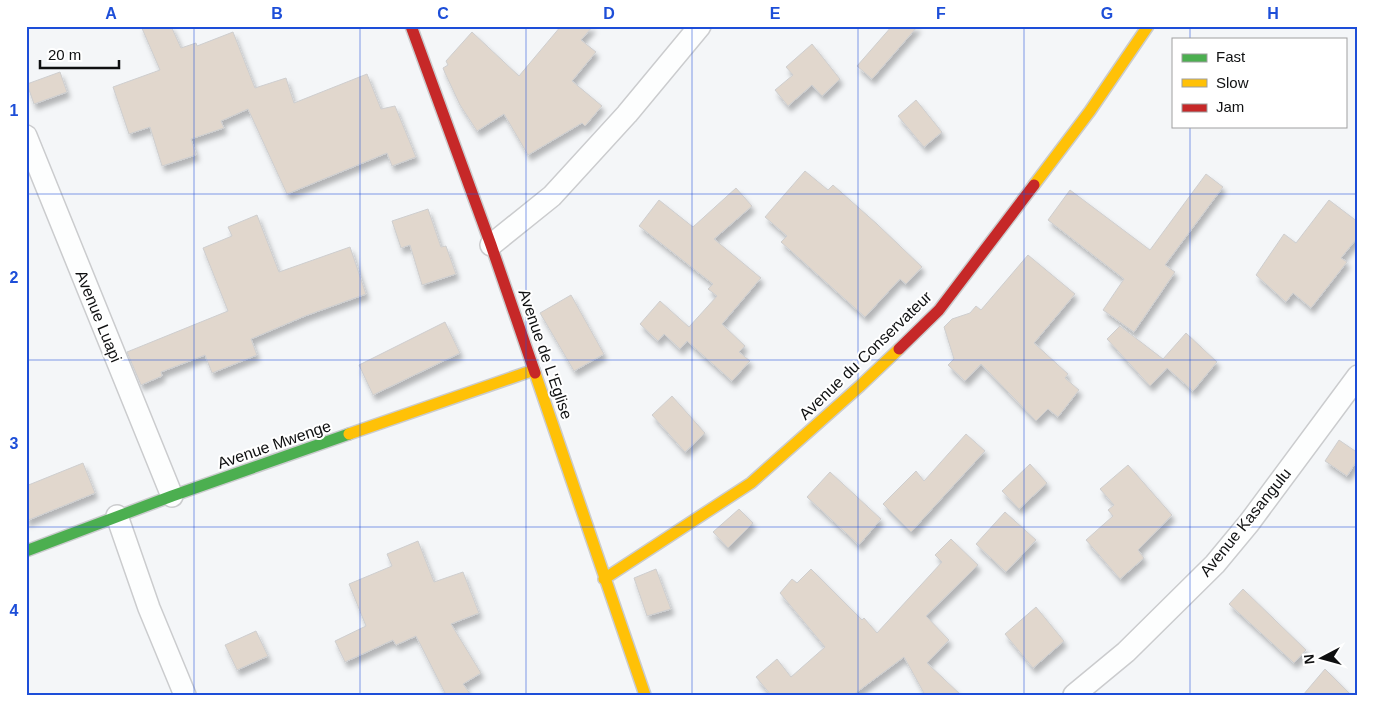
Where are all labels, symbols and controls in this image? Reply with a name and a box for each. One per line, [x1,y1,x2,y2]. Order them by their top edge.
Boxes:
text: A [105,5,117,22]
text: B [271,5,283,22]
text: C [437,5,449,22]
text: D [603,5,615,22]
text: E [770,5,781,22]
text: F [936,5,946,22]
text: G [1101,5,1113,22]
text: H [1267,5,1279,22]
scale bar [40,38,119,70]
legend [1172,38,1346,128]
text: 20 m [48,46,81,63]
text: Fast [1216,48,1246,65]
text: Slow [1216,74,1249,91]
text: Jam [1216,98,1244,115]
text: 1 [10,102,19,119]
street label: Avenue Luapi [72,268,125,365]
text: 2 [10,269,19,286]
street label: Avenue de L'Eglise [515,287,576,421]
street label: Avenue du Conservateur [796,287,935,423]
street label: Avenue Mwenge [215,417,333,472]
text: 3 [10,435,19,452]
street label: Avenue Kasangulu [1197,465,1294,580]
text: 4 [10,602,19,619]
north arrow [1296,634,1346,684]
text: N [1301,653,1318,665]

